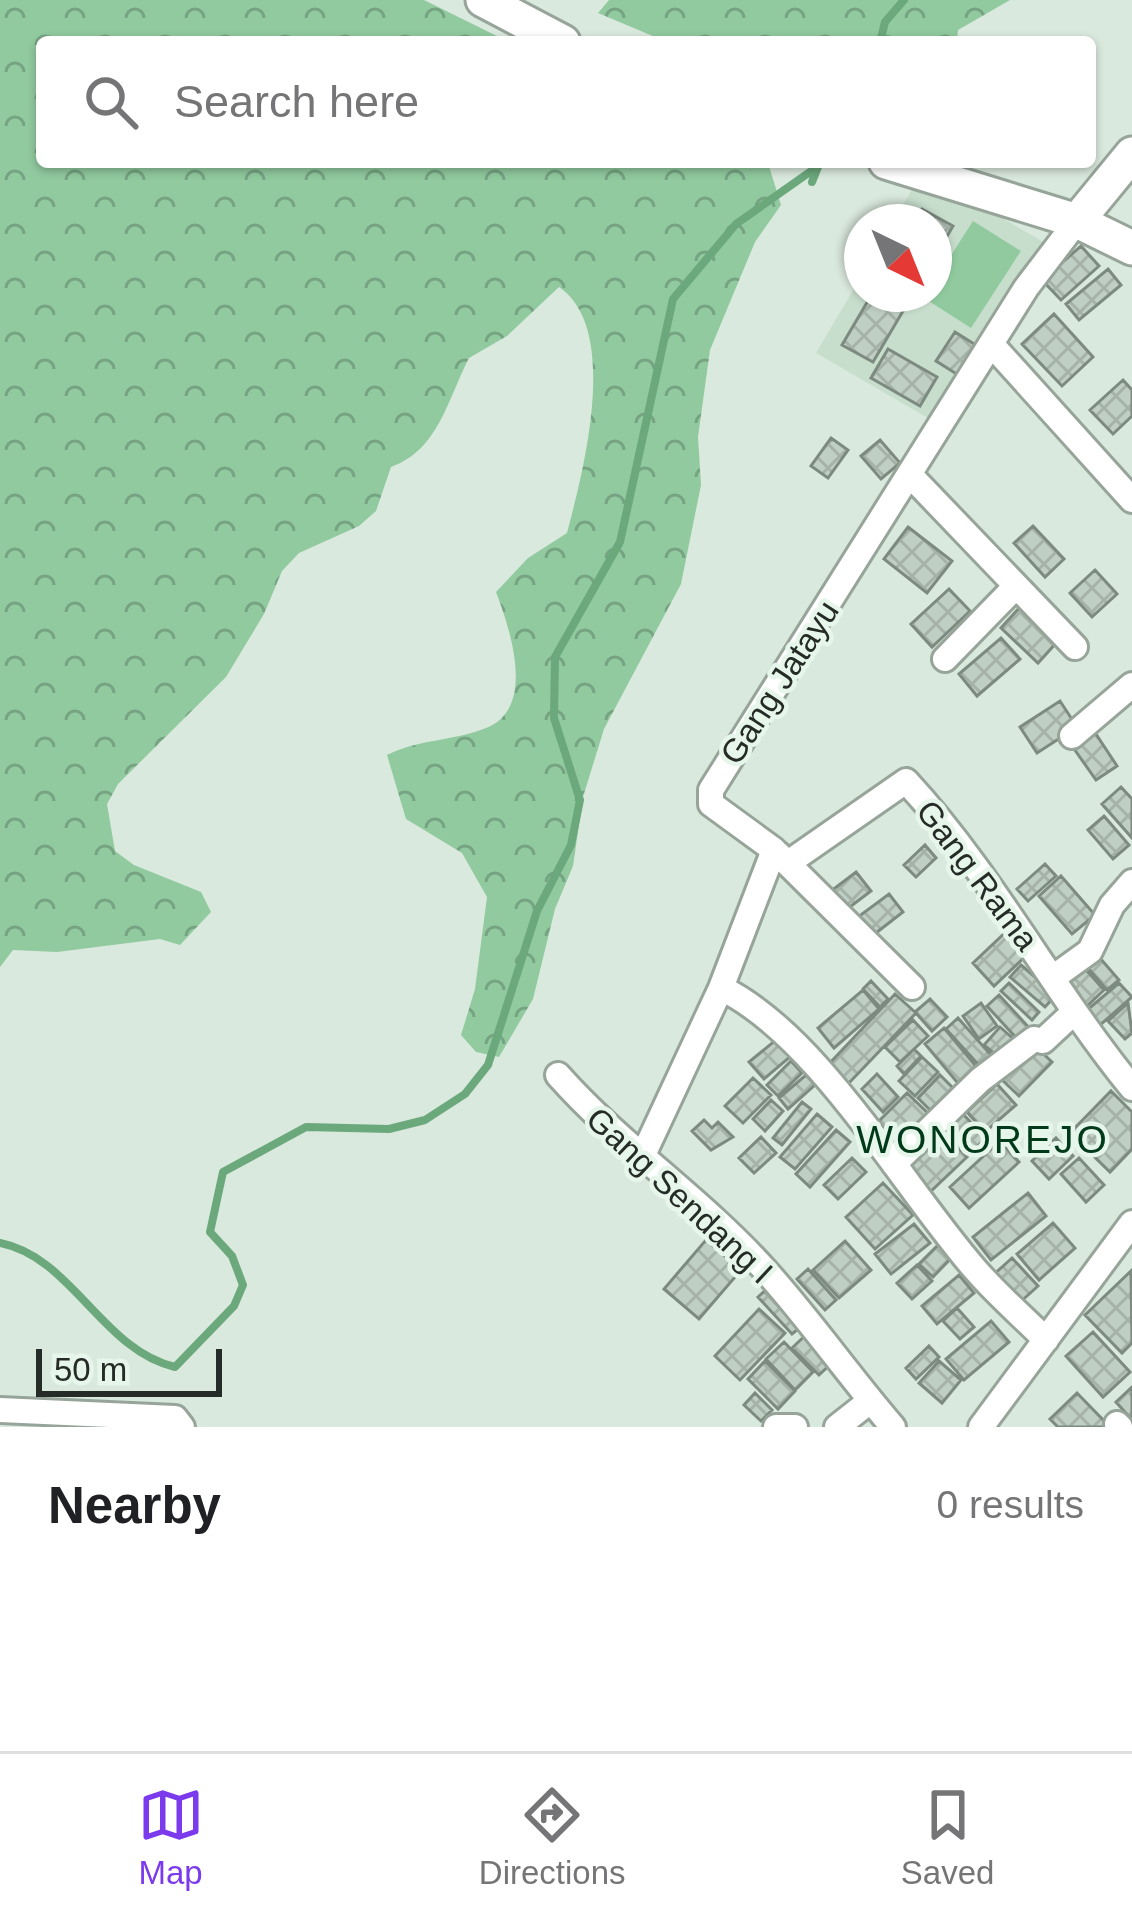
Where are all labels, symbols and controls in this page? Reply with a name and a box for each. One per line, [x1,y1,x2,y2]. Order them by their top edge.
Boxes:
search box [36,36,1096,168]
icon: search [78,69,144,135]
text: Search here [174,76,419,127]
north arrow [844,204,952,312]
street label: Gang Jatayu [713,594,846,771]
street label: Gang Rama [909,793,1046,958]
street label: Gang Sendang I [579,1100,780,1291]
district label: WONOREJO [856,1118,1110,1161]
scale bar [36,1343,222,1396]
text: 50 m [54,1351,127,1388]
text: Nearby [48,1477,221,1534]
text: 0 results [937,1483,1084,1526]
tab: Map [138,1782,204,1892]
tab: Directions [479,1782,626,1892]
tab: Saved [901,1782,994,1892]

